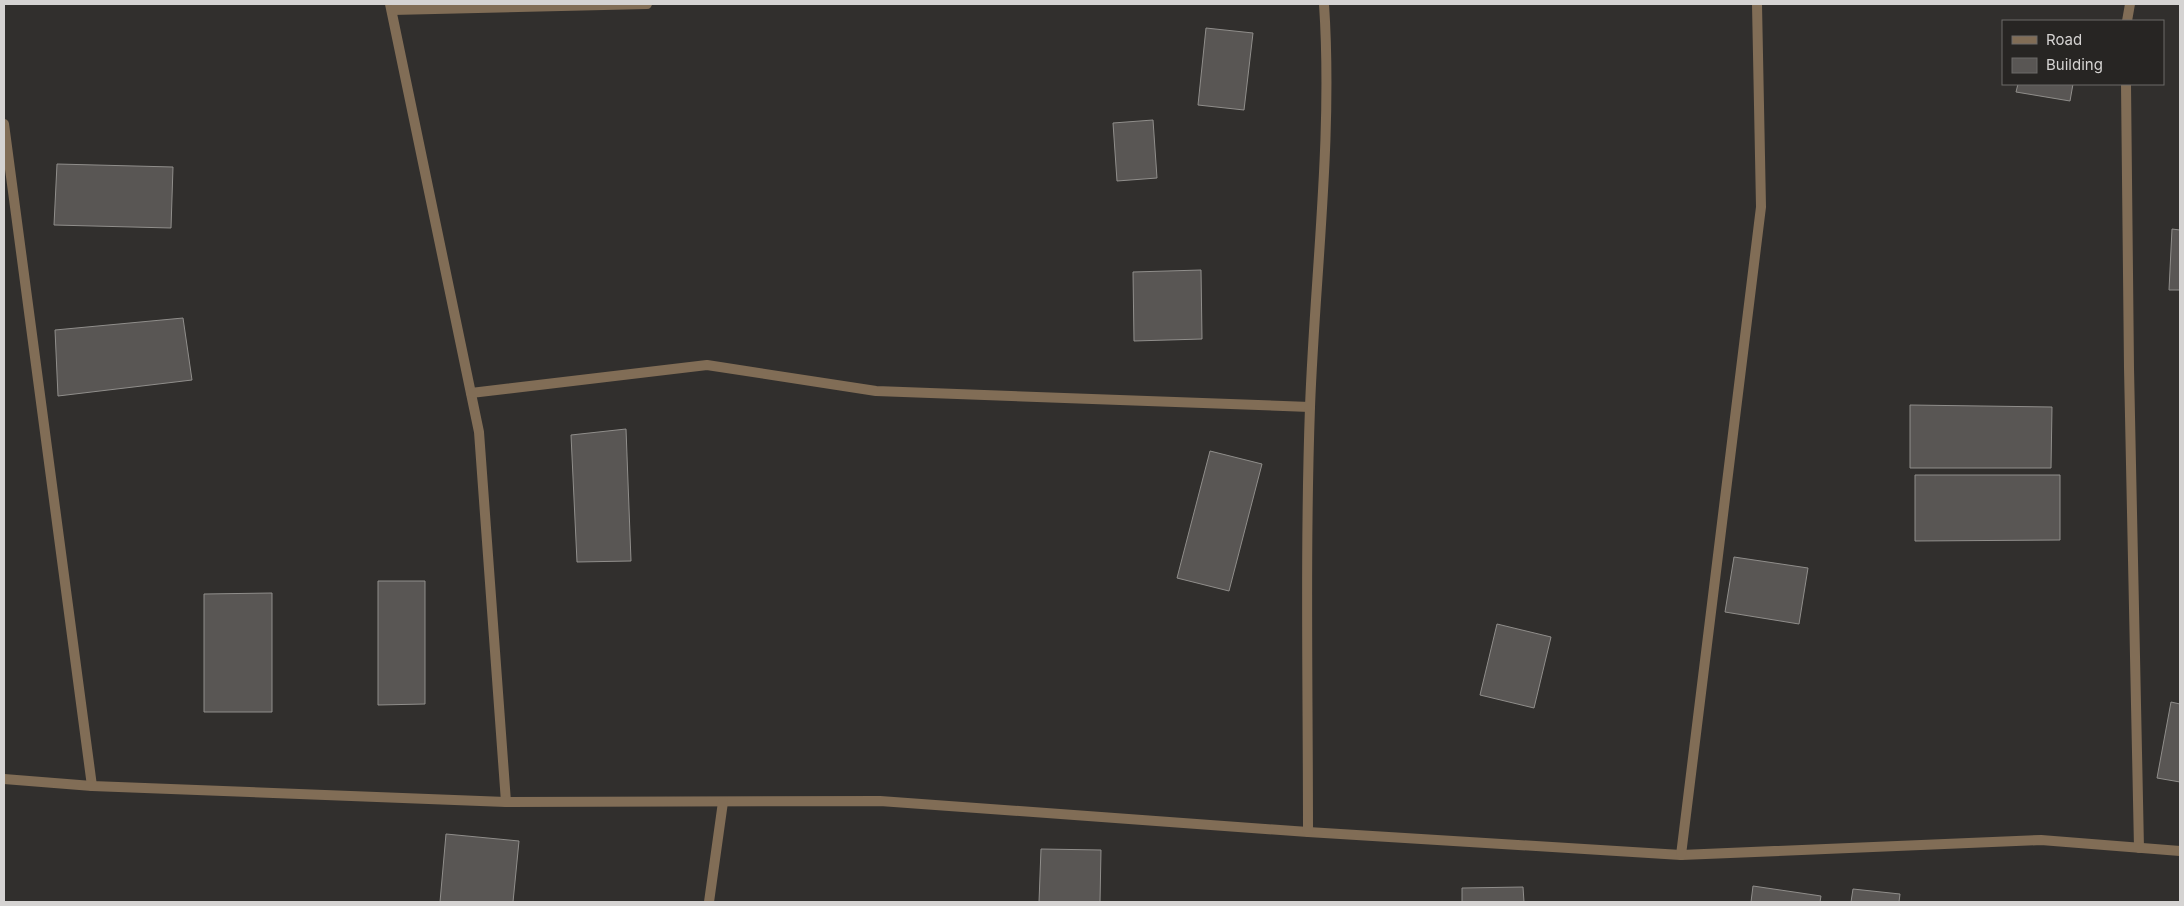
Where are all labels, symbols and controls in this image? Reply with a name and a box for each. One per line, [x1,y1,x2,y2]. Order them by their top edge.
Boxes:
legend [2002,20,2164,85]
text: Road [2046,30,2082,49]
text: Building [2046,55,2103,74]

